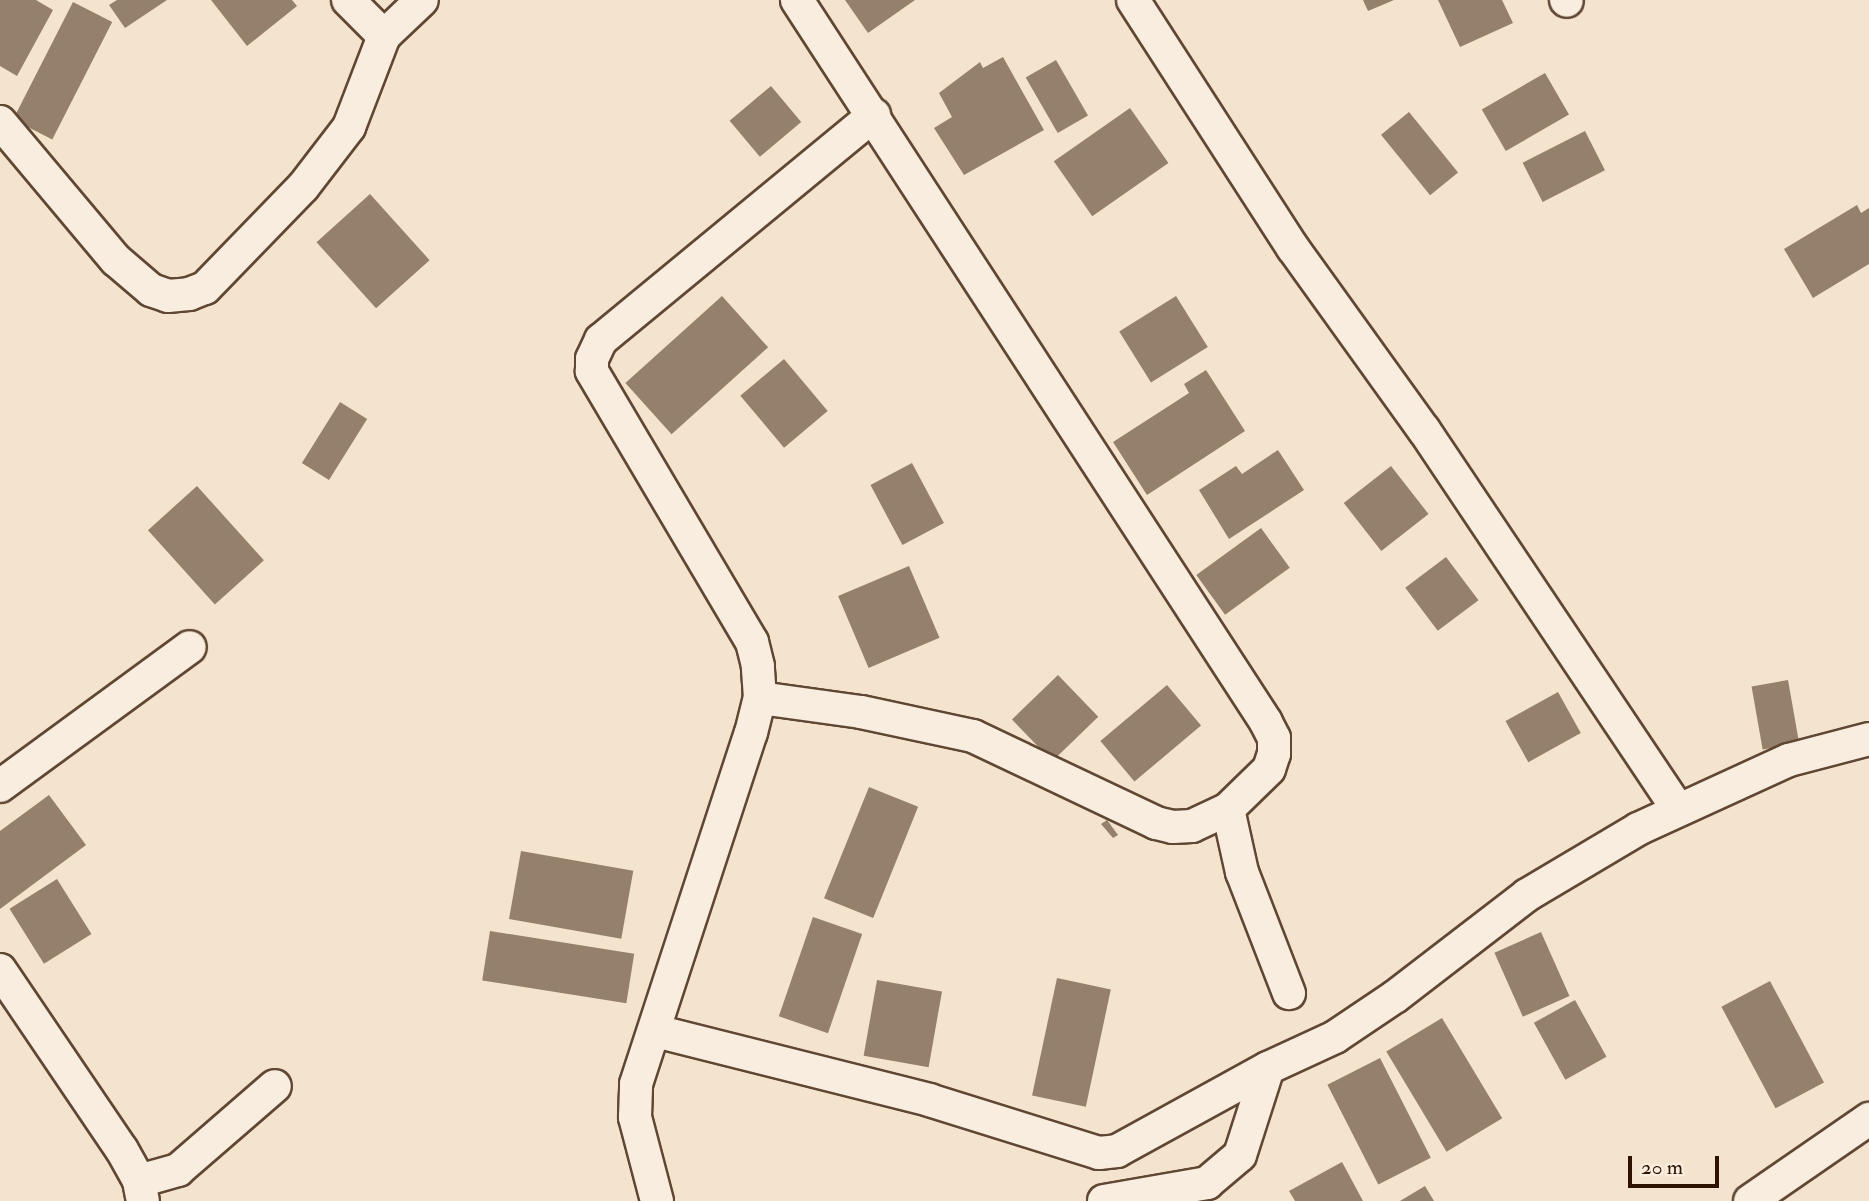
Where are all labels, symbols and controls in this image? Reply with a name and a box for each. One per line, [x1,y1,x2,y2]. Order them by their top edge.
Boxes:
scale bar [1631,1142,1722,1186]
text: 20 m [1641,1154,1683,1181]

